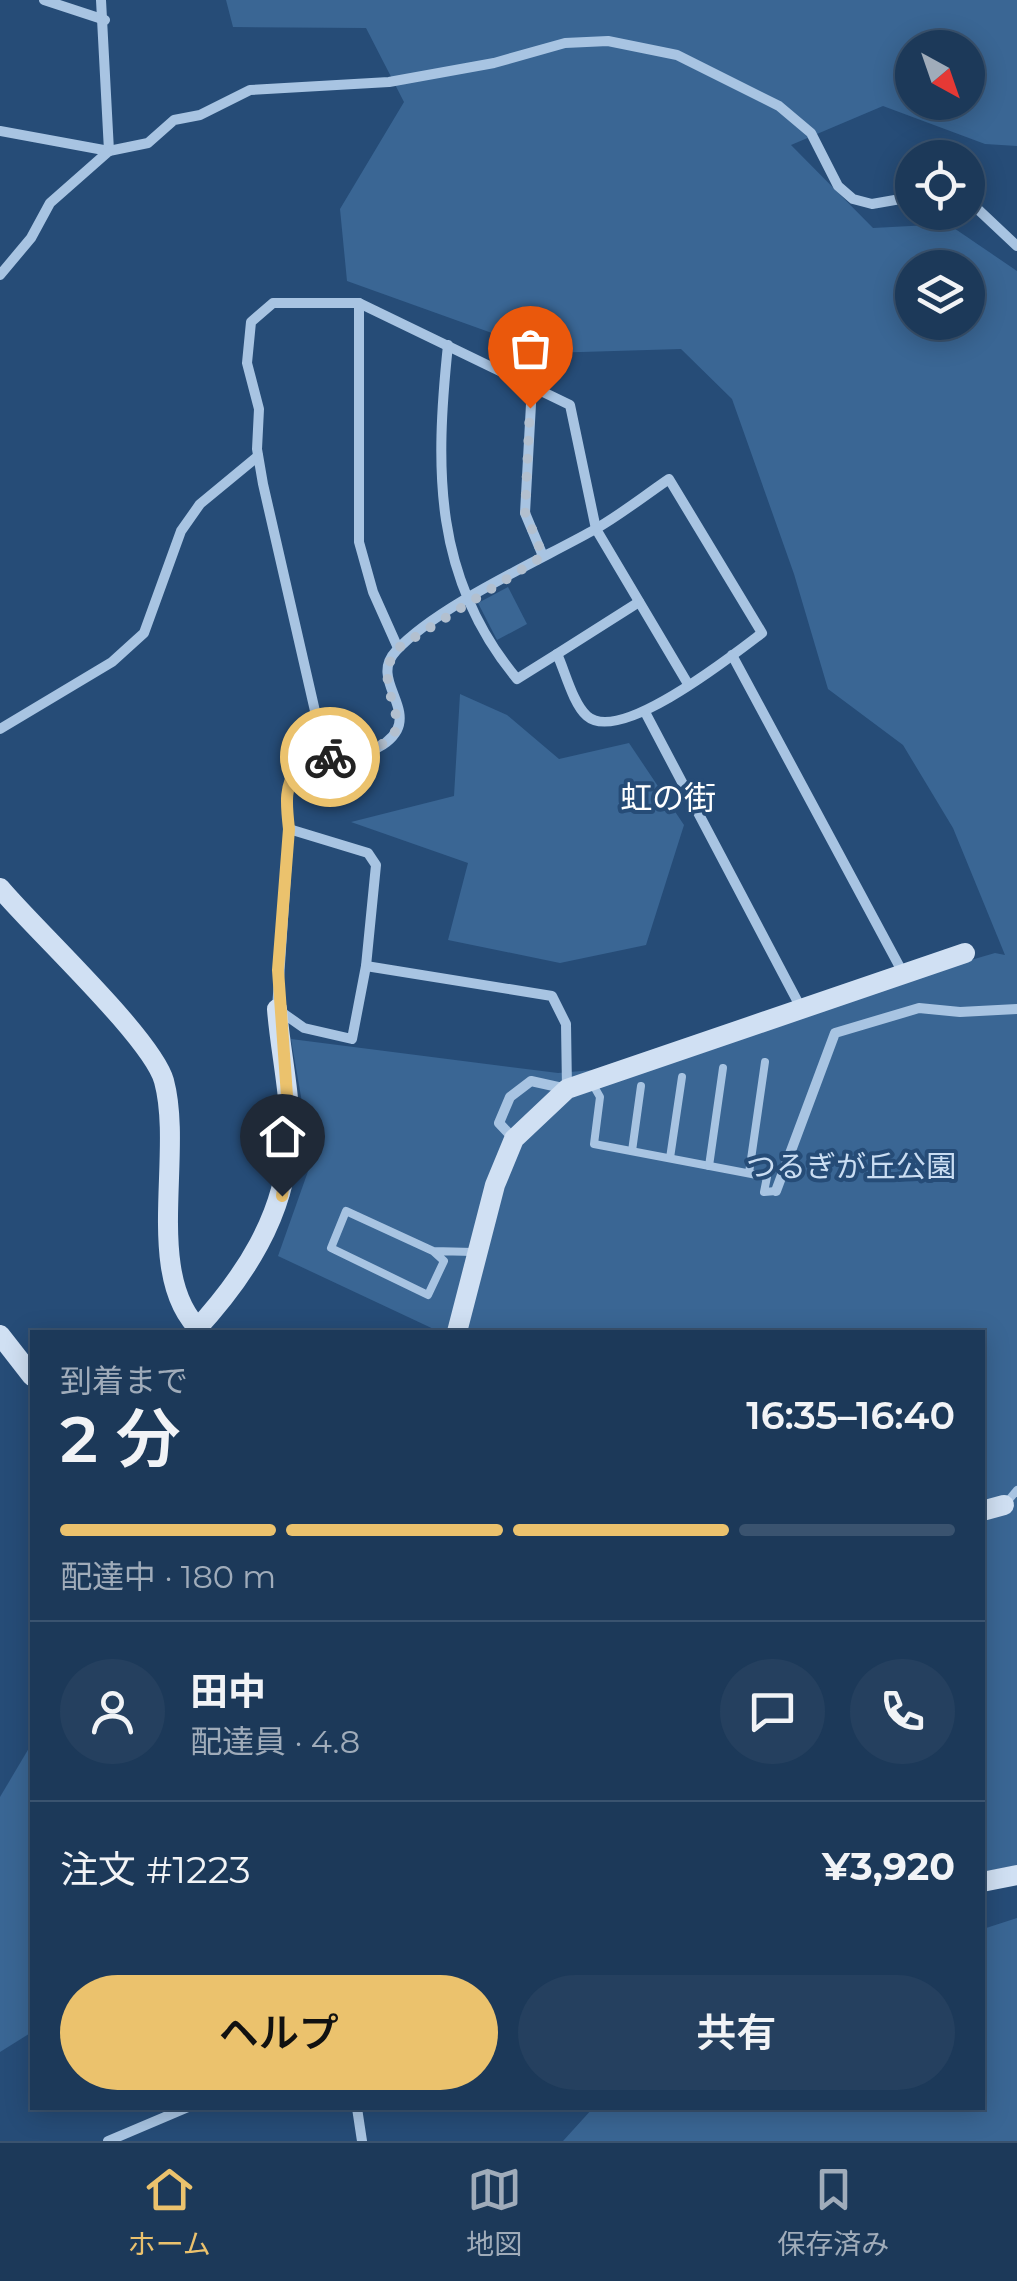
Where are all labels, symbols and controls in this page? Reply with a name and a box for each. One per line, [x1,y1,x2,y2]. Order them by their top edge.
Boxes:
north arrow [895,30,985,120]
map controls [895,30,985,340]
button: locate [895,140,985,230]
button: layers [895,250,985,340]
pin [488,306,573,409]
icon: bag [503,321,558,376]
courier [280,707,380,807]
icon: bike [303,730,358,785]
district label: 虹の街 [620,778,716,817]
pin [240,1094,325,1197]
icon: home [255,1109,310,1164]
park label: つるぎが丘公園 [746,1148,956,1185]
text: 到着まで [60,1361,188,1400]
text: 16:35–16:40 [746,1392,955,1439]
text: 2 分 [60,1399,181,1478]
text: 配達中 · 180 m [60,1557,276,1596]
button: person [60,1659,165,1764]
button: chat [720,1659,825,1764]
button: phone [850,1659,955,1764]
text: 田中 [190,1668,266,1715]
text: 配達員 · 4.8 [190,1722,360,1761]
text: ¥3,920 [822,1843,955,1890]
text: 注文 #1223 [60,1846,251,1893]
button: ヘルプ [60,1975,498,2090]
button: 共有 [518,1975,955,2090]
tab: ホーム [128,2162,211,2262]
tab: 地図 [466,2162,522,2262]
tab: 保存済み [777,2162,889,2262]

